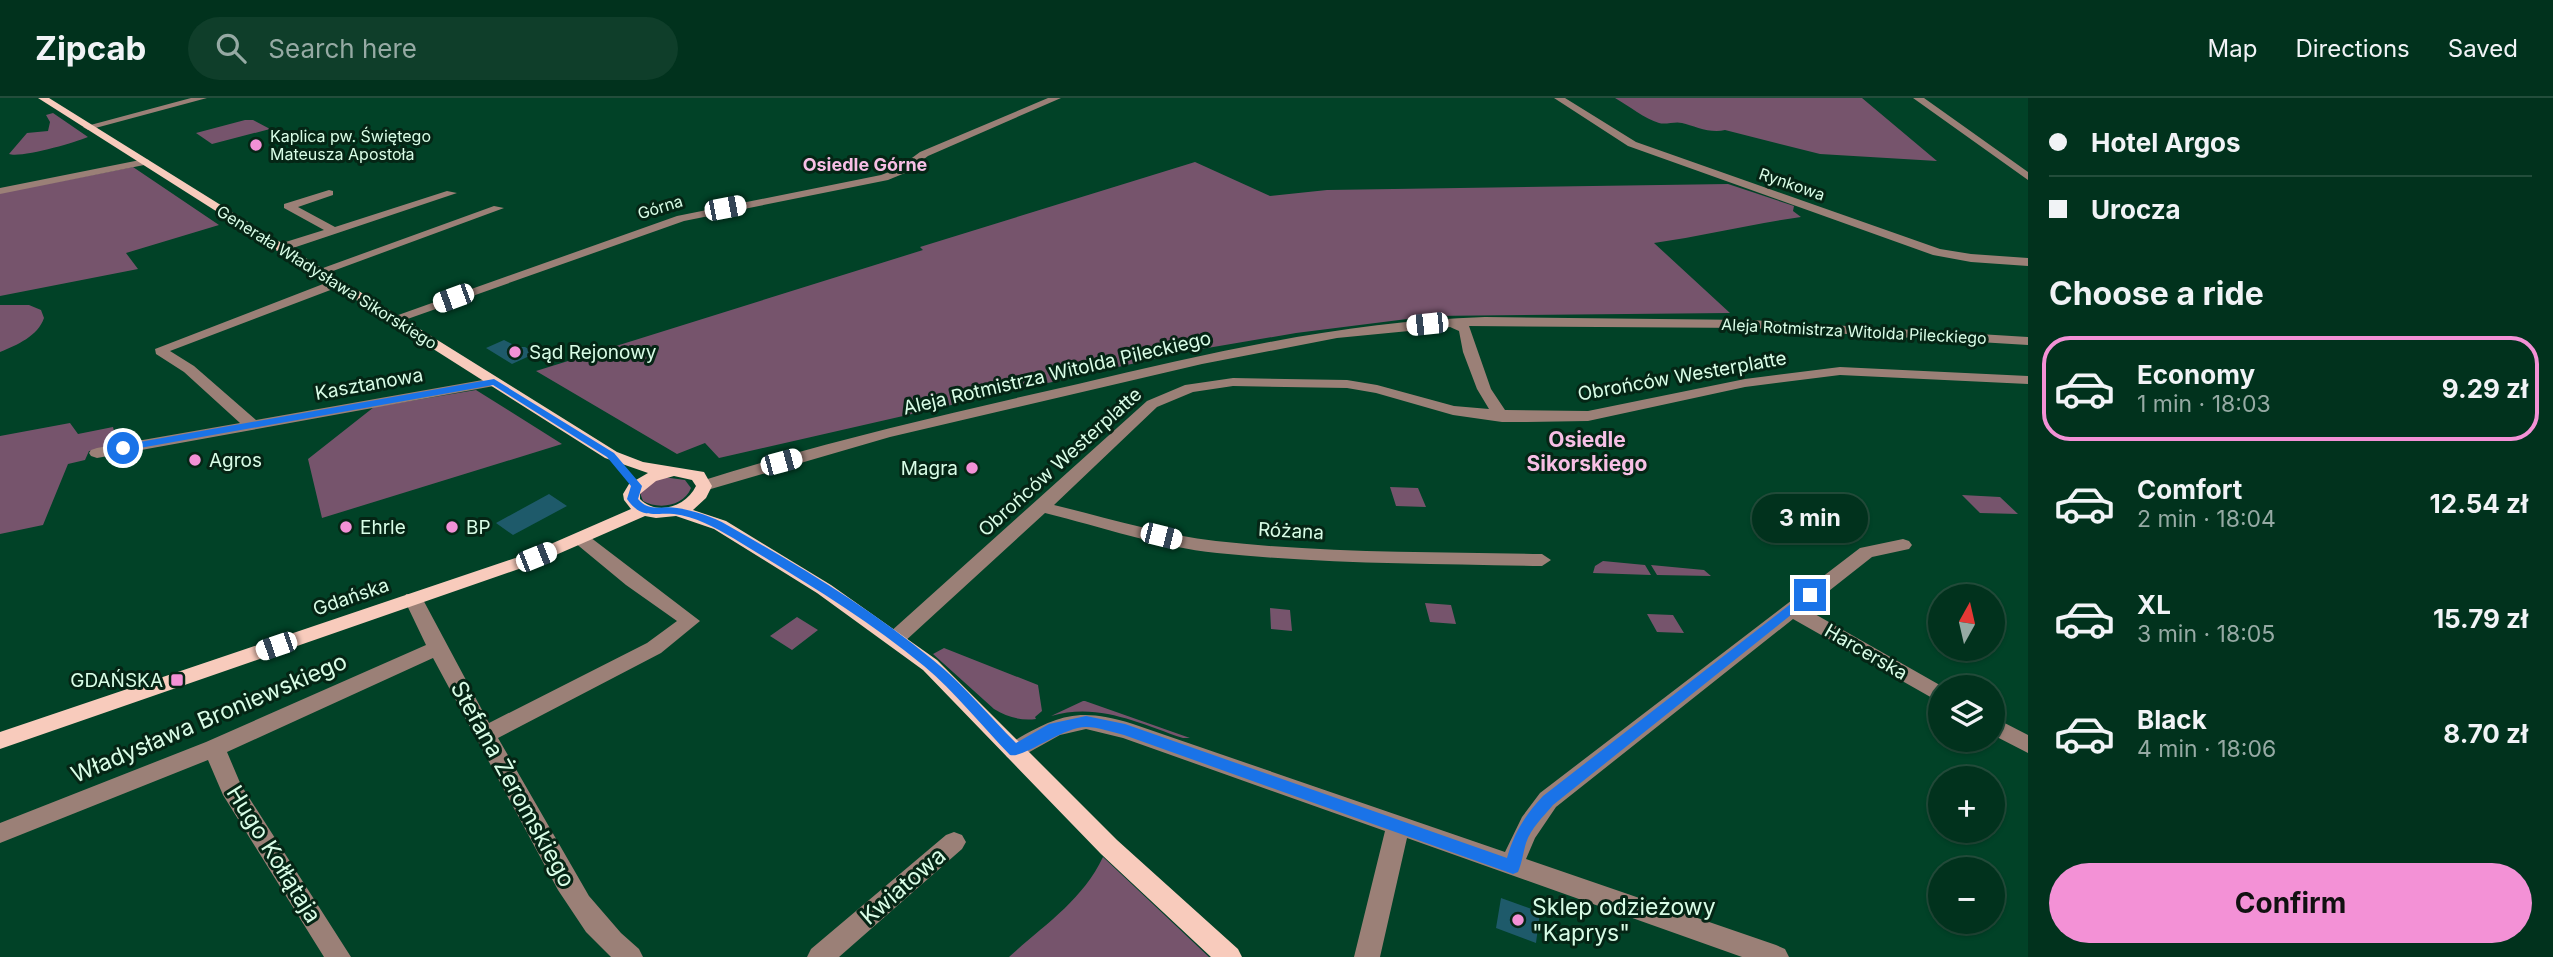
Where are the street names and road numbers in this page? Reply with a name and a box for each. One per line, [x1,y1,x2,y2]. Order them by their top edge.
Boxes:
street label: Rynkowa [1756,163,1828,205]
street label: Górna [635,191,685,223]
street label: Generała Władysława Sikorskiego [213,201,441,353]
street label: Aleja Rotmistrza Witolda Pileckiego [1721,314,1987,348]
street label: Aleja Rotmistrza Witolda Pileckiego [901,326,1213,420]
street label: Obrońców Westerplatte [1576,346,1788,406]
street label: Kasztanowa [313,363,425,405]
street label: Obrońców Westerplatte [974,383,1146,541]
street label: Różana [1257,518,1325,544]
street label: Gdańska [310,573,392,621]
street label: Harcerska [1820,619,1912,685]
street label: Władysława Broniewskiego [67,647,351,789]
street label: Stefana Żeromskiego [445,676,581,892]
street label: Hugo Kołłątaja [221,780,327,928]
street label: Kwiatowa [855,841,951,931]

